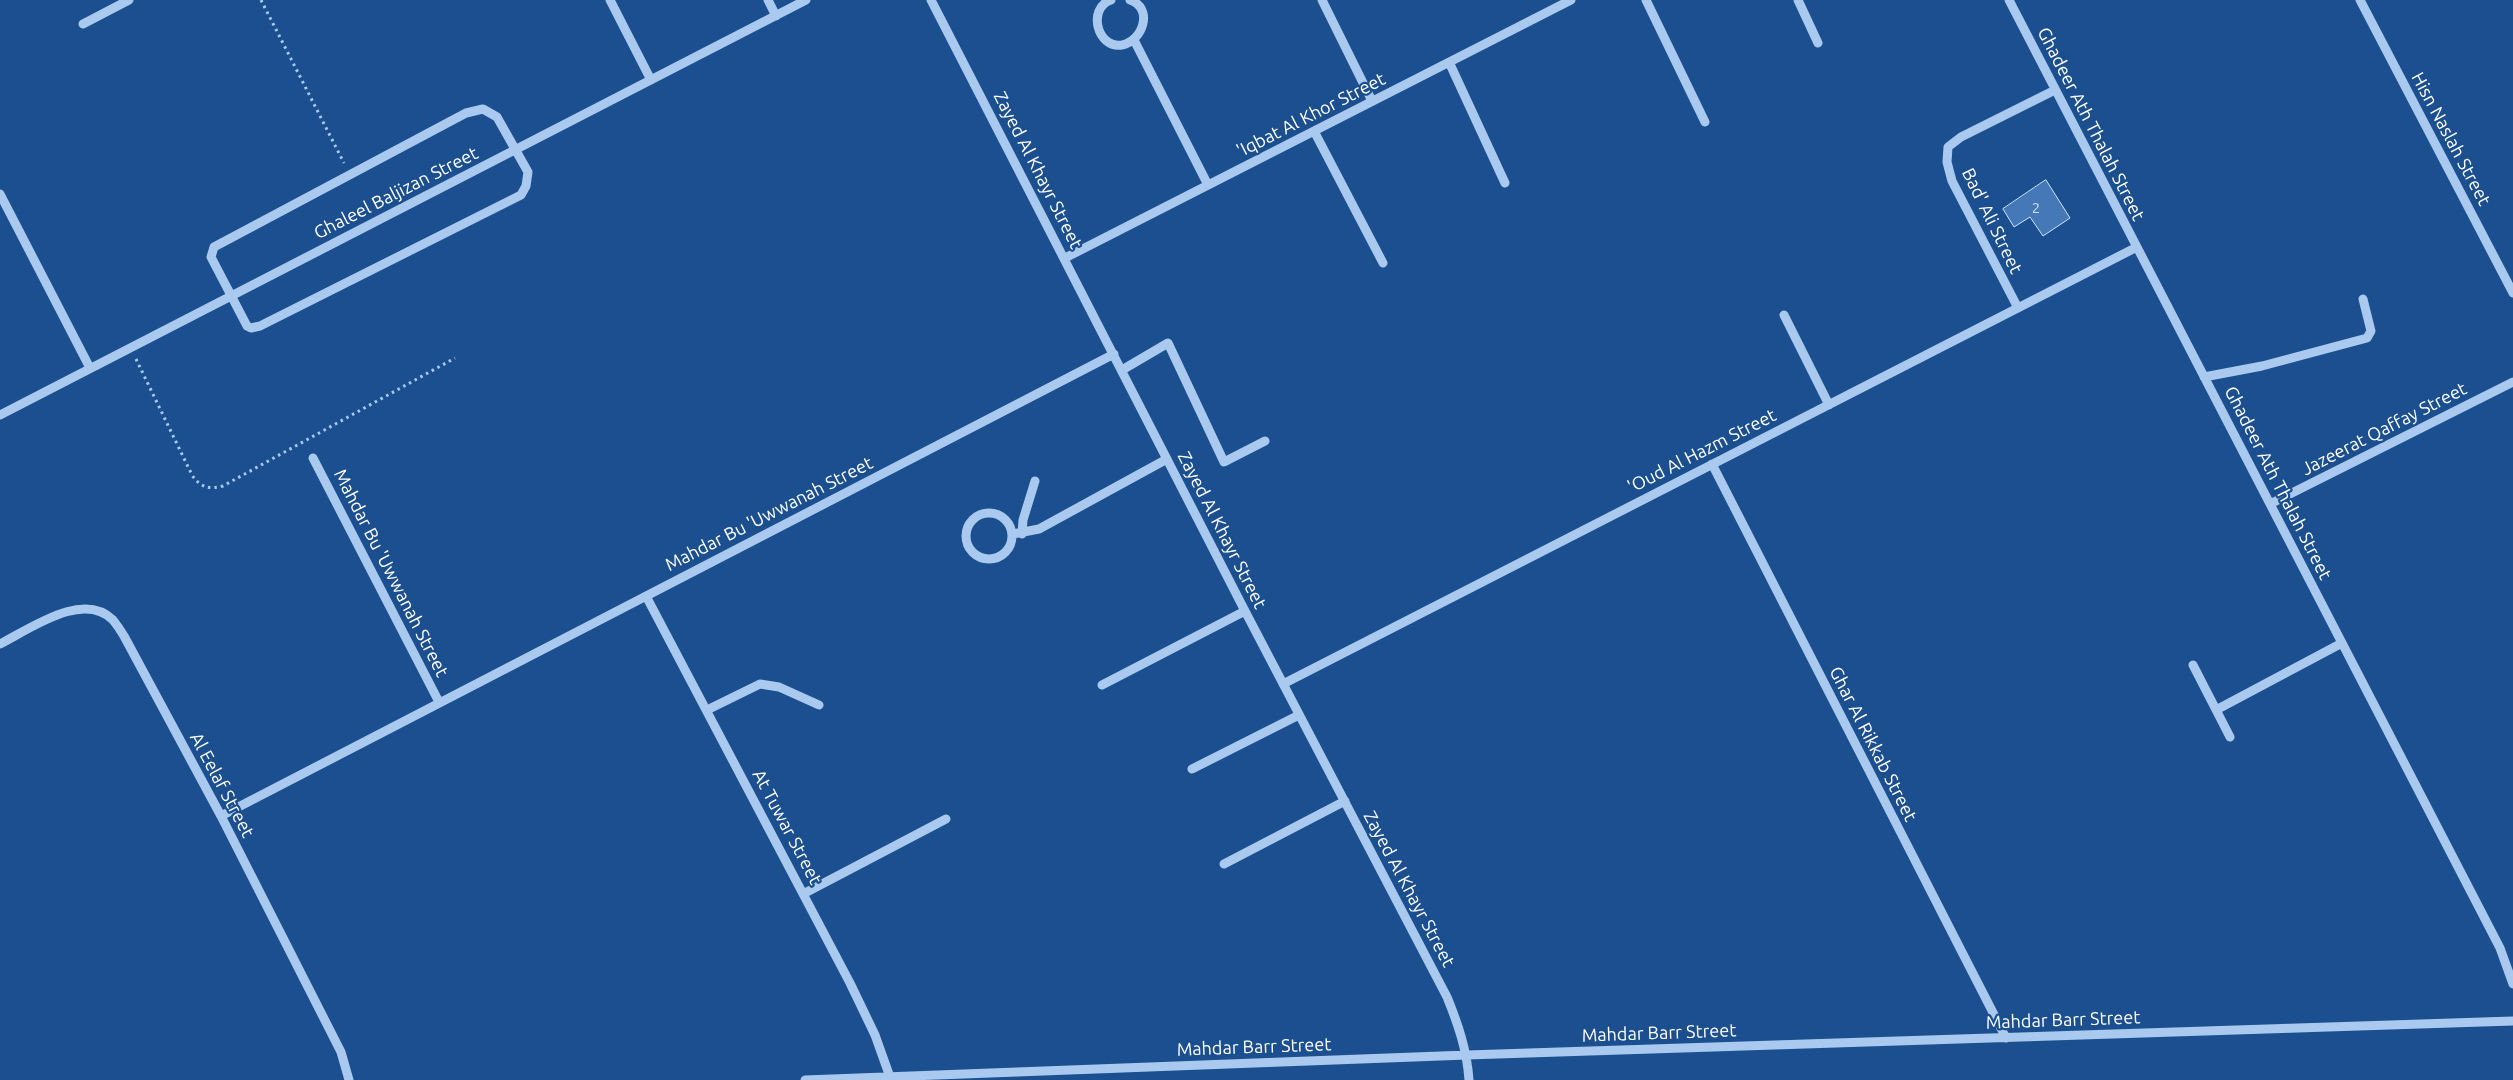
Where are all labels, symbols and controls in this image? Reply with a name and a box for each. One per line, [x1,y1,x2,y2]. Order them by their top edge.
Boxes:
street label: Ghadeer Ath Thalah Street [2033,24,2149,224]
street label: 'Iqbat Al Khor Street [1233,68,1389,162]
street label: Hisn Naslah Street [2407,69,2495,209]
street label: Zayed Al Khayr Street [989,88,1087,252]
street label: Ghaleel Baljizan Street [310,142,482,244]
street label: Bad' Ali Street [1957,165,2027,277]
house number: 2 [2032,199,2040,217]
street label: Jazeerat Qaffay Street [2298,378,2470,480]
street label: Ghadeer Ath Thalah Street [2220,383,2336,583]
street label: 'Oud Al Hazm Street [1624,404,1780,498]
street label: Zayed Al Khayr Street [1173,448,1271,612]
street label: Mahdar Bu 'Uwwanah Street [662,452,876,576]
street label: Mahdar Bu 'Uwwanah Street [329,466,453,680]
street label: Ghar Al Rikkab Street [1825,663,1921,825]
street label: Al Eelaf Street [185,729,259,841]
street label: At Tuwar Street [748,766,826,888]
street label: Zayed Al Khayr Street [1359,807,1459,971]
street label: Mahdar Barr Street [1985,1007,2141,1033]
street label: Mahdar Barr Street [1581,1020,1737,1046]
street label: Mahdar Barr Street [1176,1034,1332,1060]

